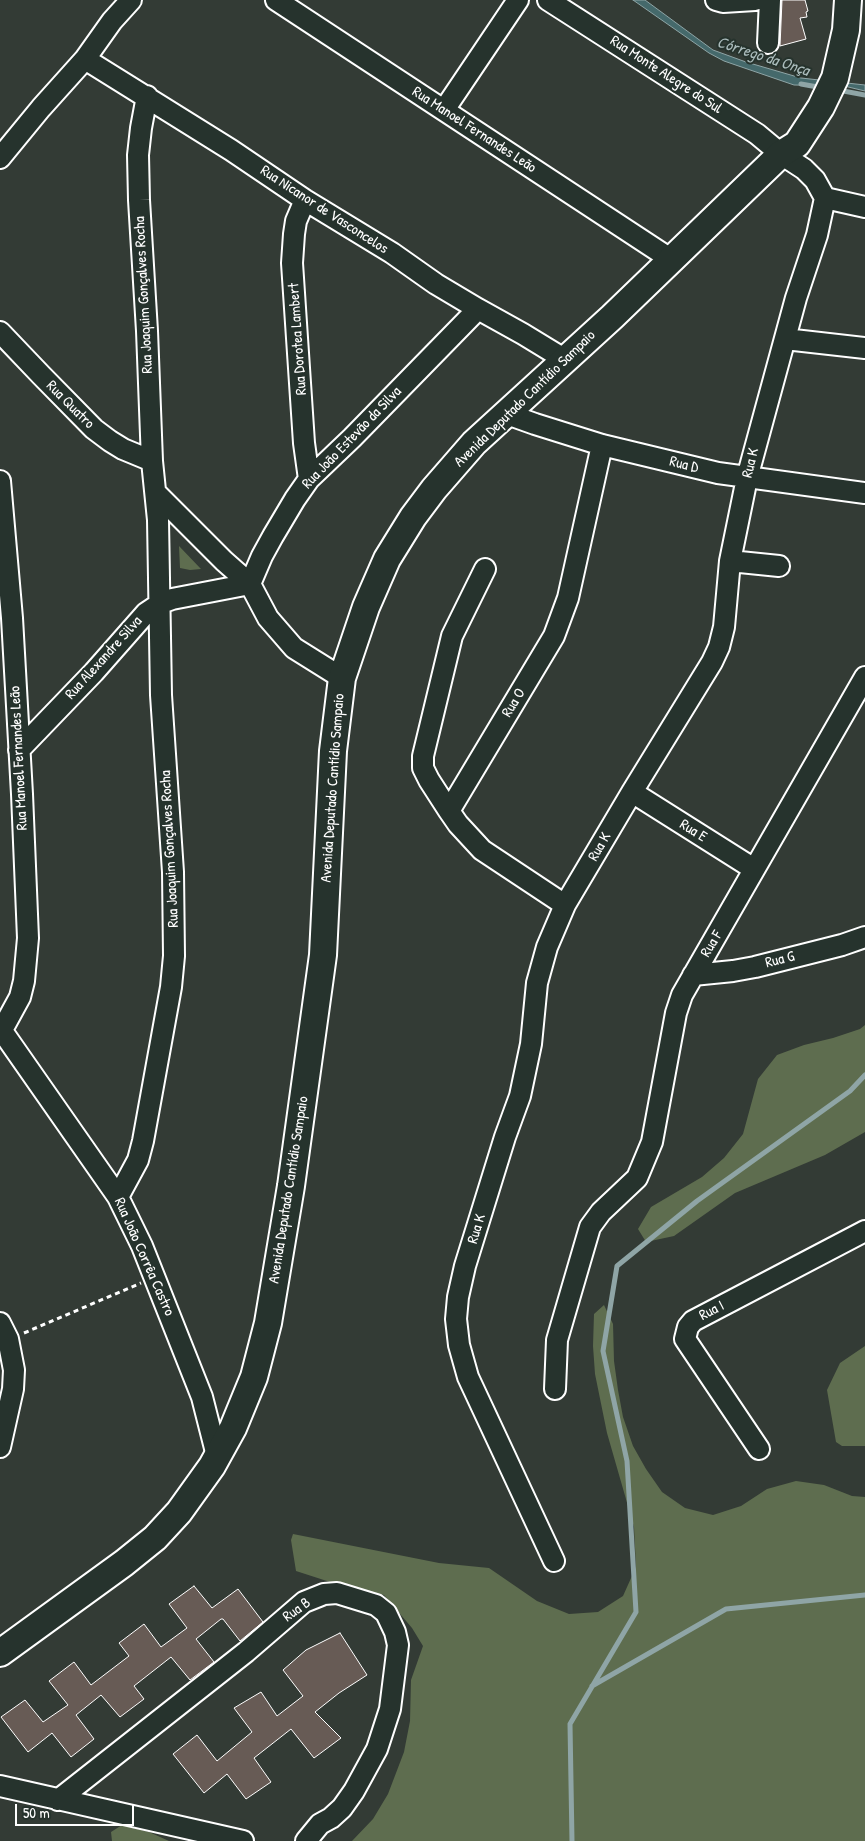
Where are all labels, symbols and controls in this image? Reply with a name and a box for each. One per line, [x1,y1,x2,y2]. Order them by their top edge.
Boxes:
street label: Rua Monte Alegre do Sul [607,32,725,118]
water label: Córrego da Onça [714,33,812,81]
street label: Rua Manoel Fernandes Leão [409,83,539,177]
street label: Rua Nicanor de Vasconcelos [257,162,391,258]
street label: Rua Joaquim Gonçalves Rocha [131,216,157,374]
street label: Rua Dorotea Lambert [285,282,311,396]
street label: Avenida Deputado Cantídio Sampaio [451,327,599,471]
street label: Rua Quatro [42,377,98,433]
street label: Rua João Estevão da Silva [299,383,405,493]
street label: Rua K [739,446,763,480]
street label: Rua D [668,453,700,477]
street label: Rua Alexandre Silva [62,613,146,703]
street label: Rua Manoel Fernandes Leão [6,685,32,831]
street label: Rua O [498,685,530,721]
street label: Avenida Deputado Cantídio Sampaio [317,693,349,883]
street label: Rua Joaquim Gonçalves Rocha [157,770,183,928]
street label: Rua E [676,816,710,846]
street label: Rua K [585,830,615,864]
street label: Rua F [697,927,727,961]
street label: Rua G [764,948,796,972]
street label: Avenida Deputado Cantídio Sampaio [265,1095,313,1285]
street label: Rua João Corrêa Castro [110,1195,178,1319]
street label: Rua K [464,1212,490,1246]
street label: Rua I [696,1297,728,1325]
street label: Rua B [280,1594,314,1626]
scale bar [18,1794,136,1826]
text: 50 m [23,1802,50,1823]

